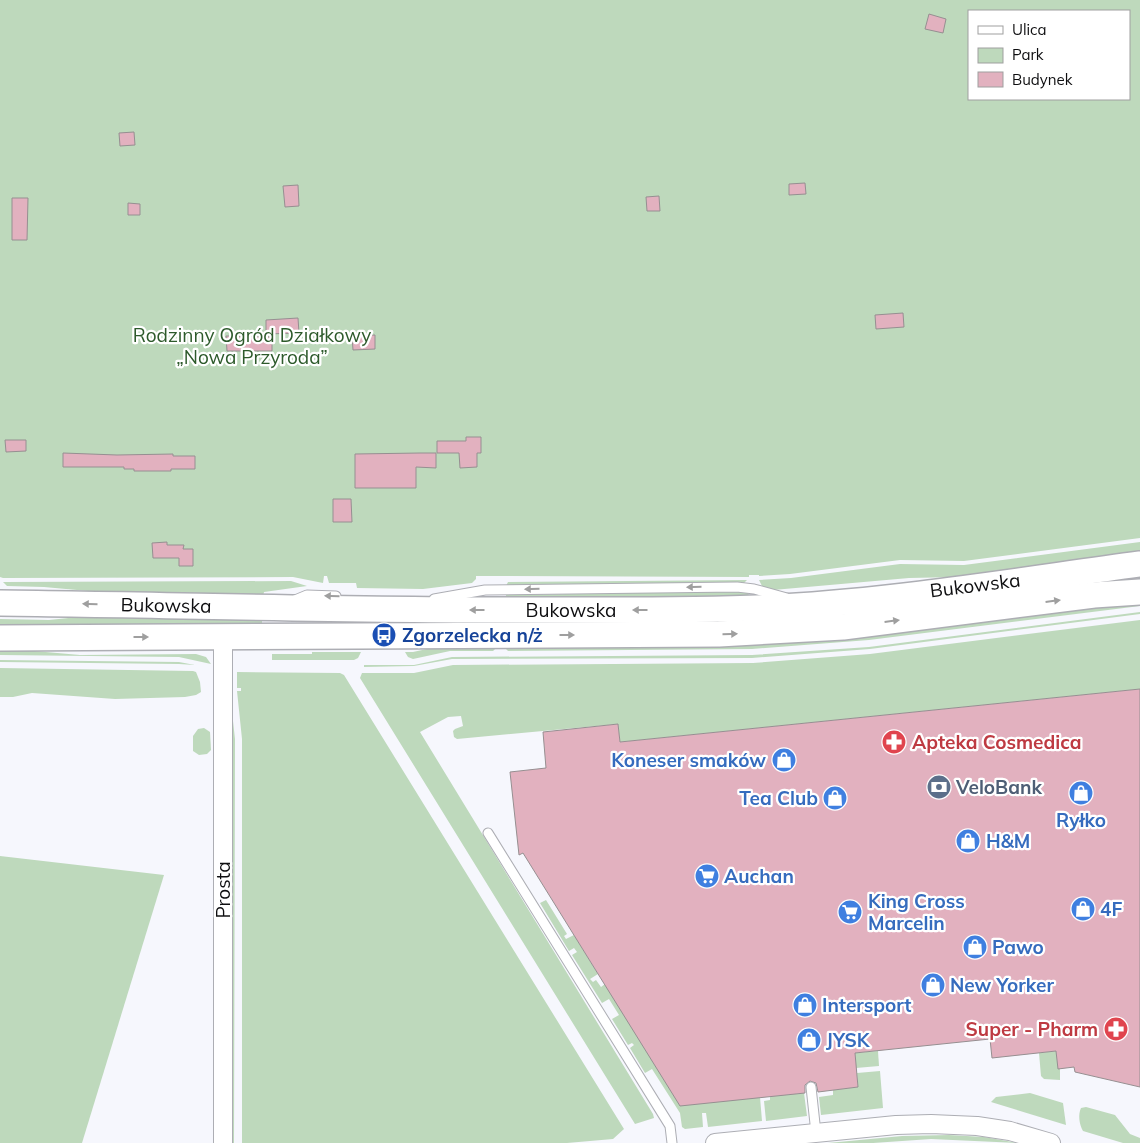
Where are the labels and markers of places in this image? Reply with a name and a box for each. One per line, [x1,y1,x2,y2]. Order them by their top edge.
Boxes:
bus stop icon: Zgorzelecka n/ż [371,622,397,648]
place label: Zgorzelecka n/ż [402,623,543,647]
pharmacy icon: Apteka Cosmedica [881,729,907,755]
place label: Apteka Cosmedica [912,730,1081,754]
shop icon: Koneser smaków [771,747,797,773]
place label: Koneser smaków [611,748,766,772]
bank icon: VeloBank [926,774,952,800]
place label: VeloBank [955,775,1042,799]
shop icon: Ryłko [1068,780,1094,806]
shop icon: Tea Club [822,785,848,811]
place label: Tea Club [739,786,818,810]
place label: Ryłko [1056,808,1106,832]
shop icon: H&M [955,828,981,854]
place label: H&M [986,829,1030,853]
supermarket icon: Auchan [694,863,720,889]
place label: Auchan [724,864,794,888]
place label: King Cross Marcelin [868,889,965,935]
shop icon: 4F [1070,896,1096,922]
place label: 4F [1100,897,1122,921]
supermarket icon: King Cross Marcelin [837,899,863,925]
shop icon: Pawo [962,934,988,960]
place label: Pawo [992,935,1044,959]
shop icon: New Yorker [920,972,946,998]
place label: New Yorker [950,973,1054,997]
shop icon: Intersport [792,992,818,1018]
place label: Intersport [822,993,912,1017]
pharmacy icon: Super - Pharm [1103,1016,1129,1042]
place label: Super - Pharm [966,1017,1098,1041]
shop icon: JYSK [796,1027,822,1053]
place label: JYSK [826,1028,871,1052]

